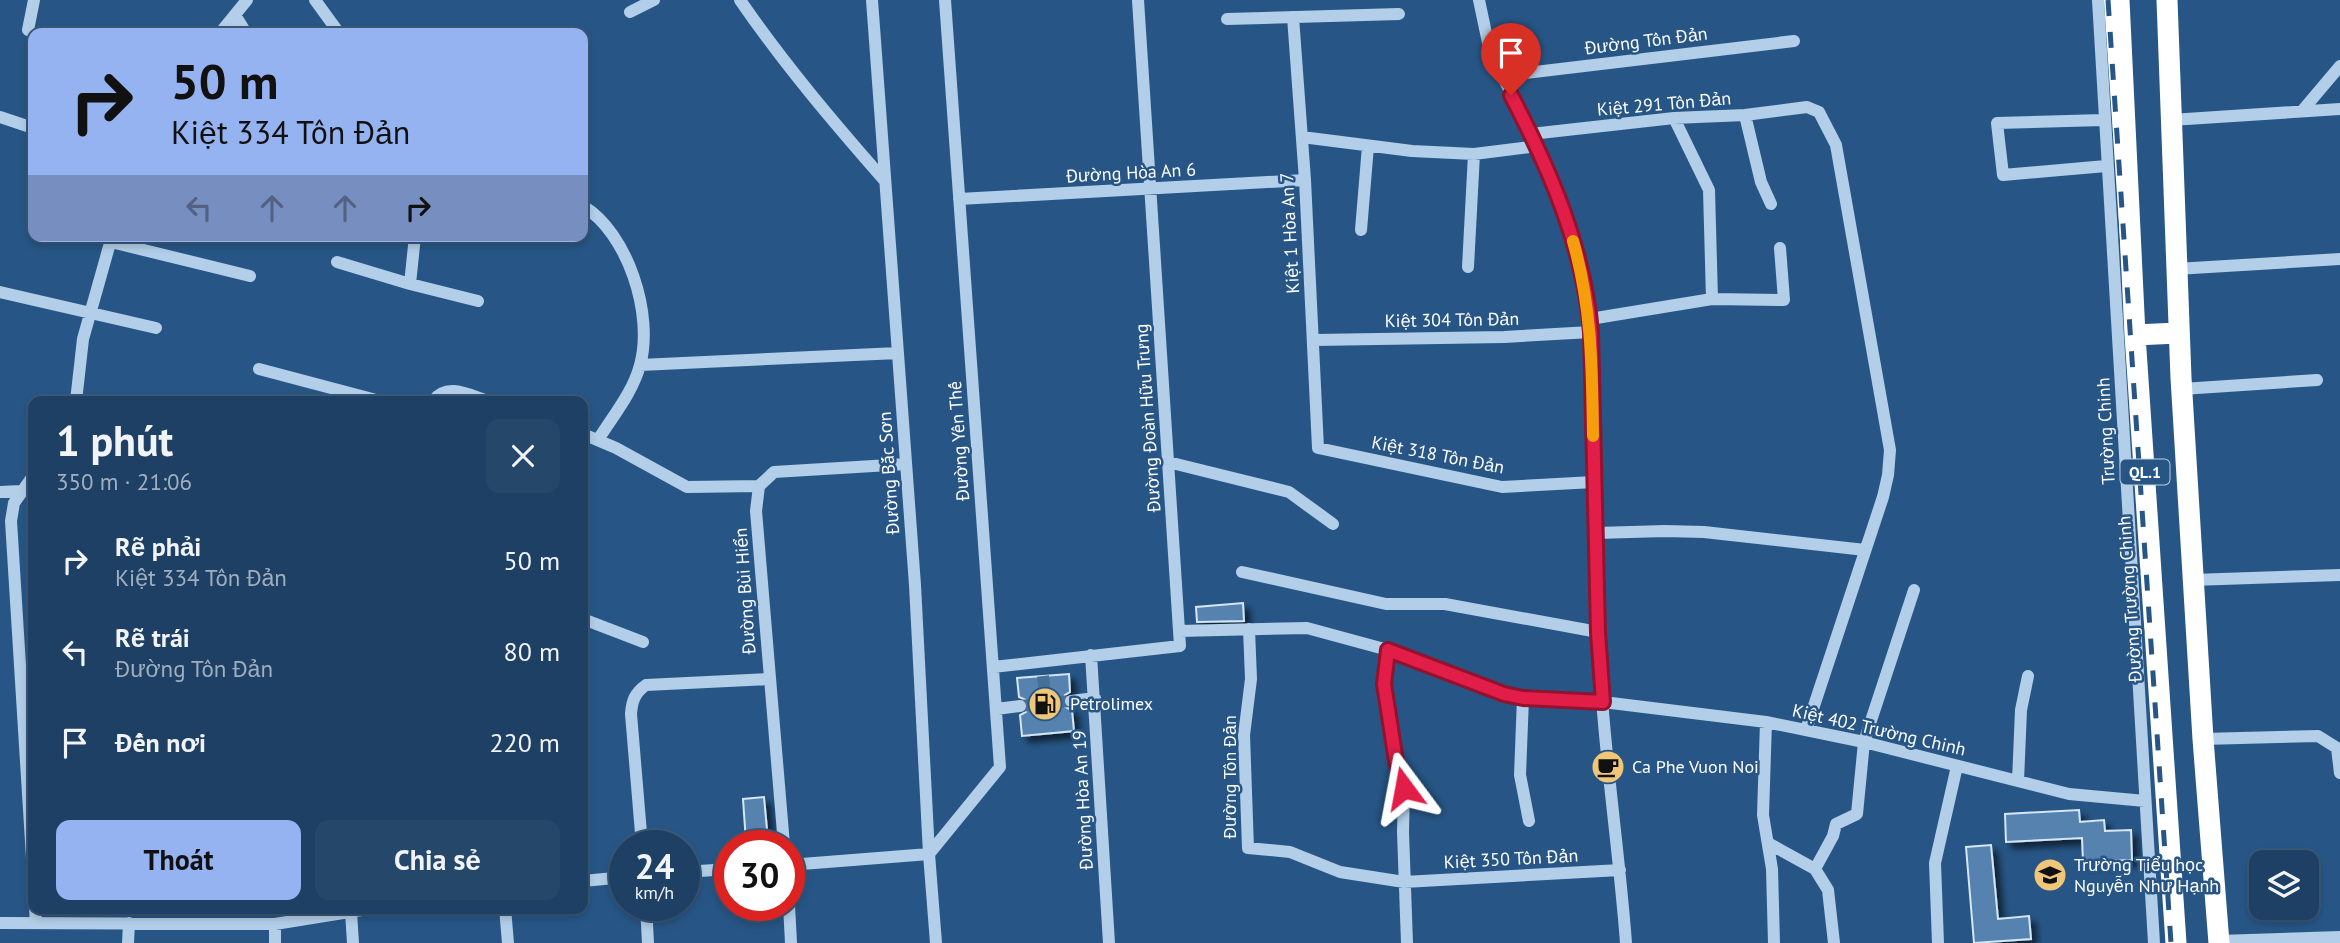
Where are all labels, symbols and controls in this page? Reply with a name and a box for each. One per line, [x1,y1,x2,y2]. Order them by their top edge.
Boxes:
street label: Đường Tôn Đản [1582,22,1709,60]
pin [1481,23,1541,95]
icon: arrive [1492,34,1530,72]
text: 50 m [171,49,278,113]
icon: right [56,56,147,147]
street label: Kiệt 291 Tôn Đản [1596,86,1732,121]
text: Kiệt 334 Tôn Đản [171,111,410,153]
street label: Đường Hòa An 6 [1065,158,1196,187]
street label: Kiệt 1 Hòa An 7 [1275,172,1304,294]
icon: left [180,189,218,227]
icon: ahead [253,189,291,227]
icon: ahead [326,189,364,227]
icon: right [399,189,437,227]
street label: Kiệt 304 Tôn Đản [1385,307,1519,332]
street label: Đường Đoàn Hữu Trưng [1129,323,1166,514]
street label: Trường Chinh [2091,377,2120,485]
street label: Đường Yên Thế [943,380,974,503]
street label: Đường Bắc Sơn [873,411,904,536]
text: 1 phút [56,413,173,468]
button: close [486,419,560,493]
street label: Kiệt 318 Tôn Đản [1370,430,1506,479]
road number: QL.1 [2120,460,2170,485]
text: 350 m · 21:06 [56,467,192,496]
street label: Đường Trường Chinh [2112,515,2147,684]
street label: Đường Bùi Hiển [729,527,760,656]
text: Rẽ phải [115,530,201,563]
icon: right [56,542,94,580]
text: 50 m [504,544,560,577]
text: Kiệt 334 Tôn Đản [115,563,287,592]
text: Rẽ trái [115,621,190,654]
icon: left [56,633,94,671]
text: 80 m [504,635,560,668]
text: Đường Tôn Đản [115,654,273,683]
fuel station icon: Petrolimex [1026,685,1064,723]
place label: Petrolimex [1070,692,1153,715]
street label: Kiệt 402 Trường Chinh [1790,698,1968,761]
street label: Đường Tôn Đản [1218,715,1241,840]
icon: arrive [56,724,94,762]
text: Đến nơi [115,726,206,759]
text: 220 m [489,726,560,759]
street label: Đường Hòa An 19 [1067,730,1098,871]
cafe icon: Ca Phe Vuon Noi [1589,748,1627,786]
position arrow [1367,751,1441,825]
place label: Ca Phe Vuon Noi [1632,755,1759,778]
button: Thoát [56,820,301,900]
button: Chia sẻ [315,820,560,900]
speed limit sign: 30 [714,830,805,921]
text: 24 [635,843,674,889]
street label: Kiệt 350 Tôn Đản [1443,843,1579,874]
map controls [2249,850,2319,920]
button: layers [2249,850,2319,920]
place label: Trường Tiểu học Nguyễn Như Hạnh [2074,853,2219,897]
school or university icon: Trường Tiểu học Nguyễn Như Hạnh [2031,856,2069,894]
text: km/h [635,881,674,904]

